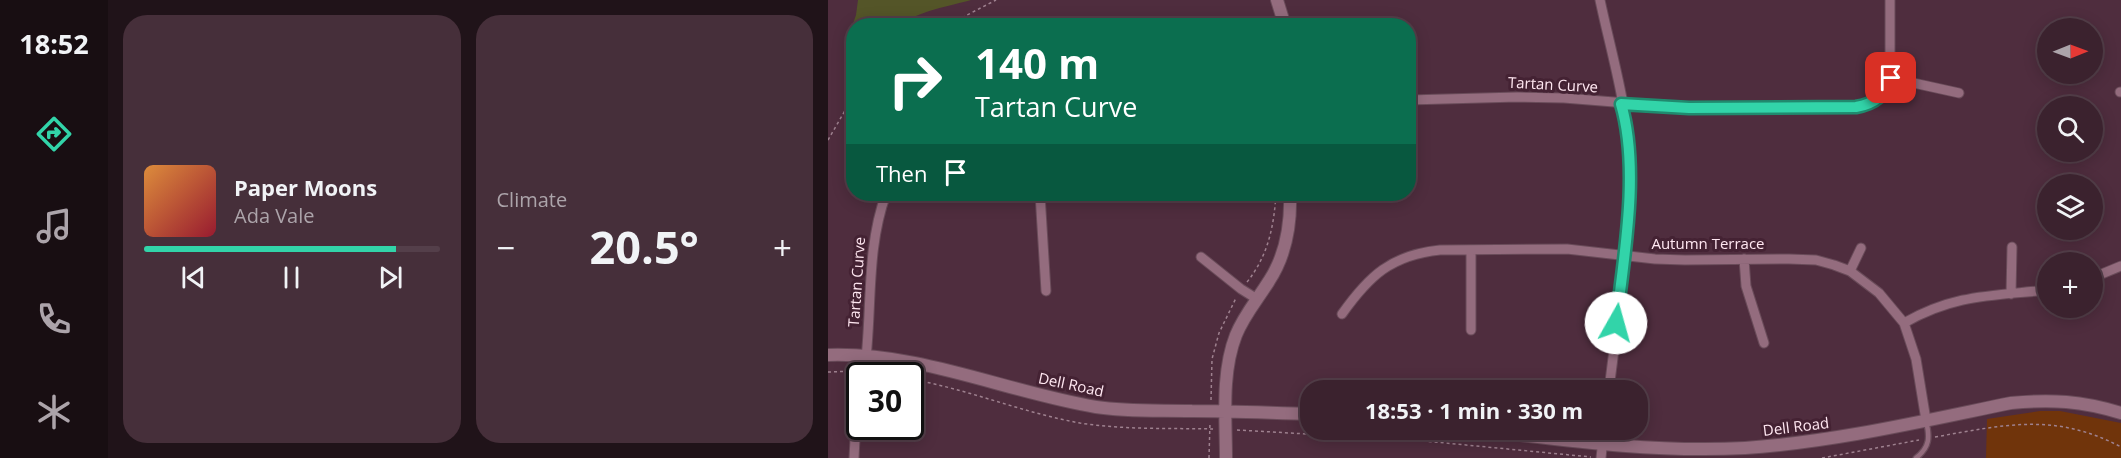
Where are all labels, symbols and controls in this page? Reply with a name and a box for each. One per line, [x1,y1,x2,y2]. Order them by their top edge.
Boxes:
north arrow [2037,18,2103,84]
map controls [2037,18,2103,318]
text: 18:52 [19,25,89,62]
text: 140 m [975,34,1099,91]
icon: right [876,42,954,120]
pin [1865,52,1916,103]
icon: arrive [1874,61,1907,94]
street label: Tartan Curve [1507,72,1599,96]
text: Tartan Curve [975,88,1137,125]
button: search [2037,96,2103,162]
icon: directions [33,113,75,155]
icon: arrive [939,156,972,189]
text: Then [876,158,927,188]
text: Paper Moons [234,172,377,202]
button: layers [2037,174,2103,240]
text: Climate [497,186,567,213]
text: Ada Vale [234,202,315,229]
icon: music [33,205,75,247]
text: 20.5° [590,216,699,277]
text: − [497,225,515,270]
text: + [773,225,792,270]
street label: Autumn Terrace [1651,233,1765,253]
street label: Tartan Curve [843,236,869,328]
button: + [2037,252,2103,318]
icon: previous [177,261,210,294]
icon: pause [275,261,308,294]
icon: next [374,261,407,294]
position arrow [1584,291,1648,355]
icon: phone [33,298,75,340]
speed limit sign: 30 [846,362,924,440]
street label: Dell Road [1037,367,1106,401]
icon: climate [33,391,75,433]
text: 18:53 · 1 min · 330 m [1365,395,1583,425]
street label: Dell Road [1762,412,1830,440]

